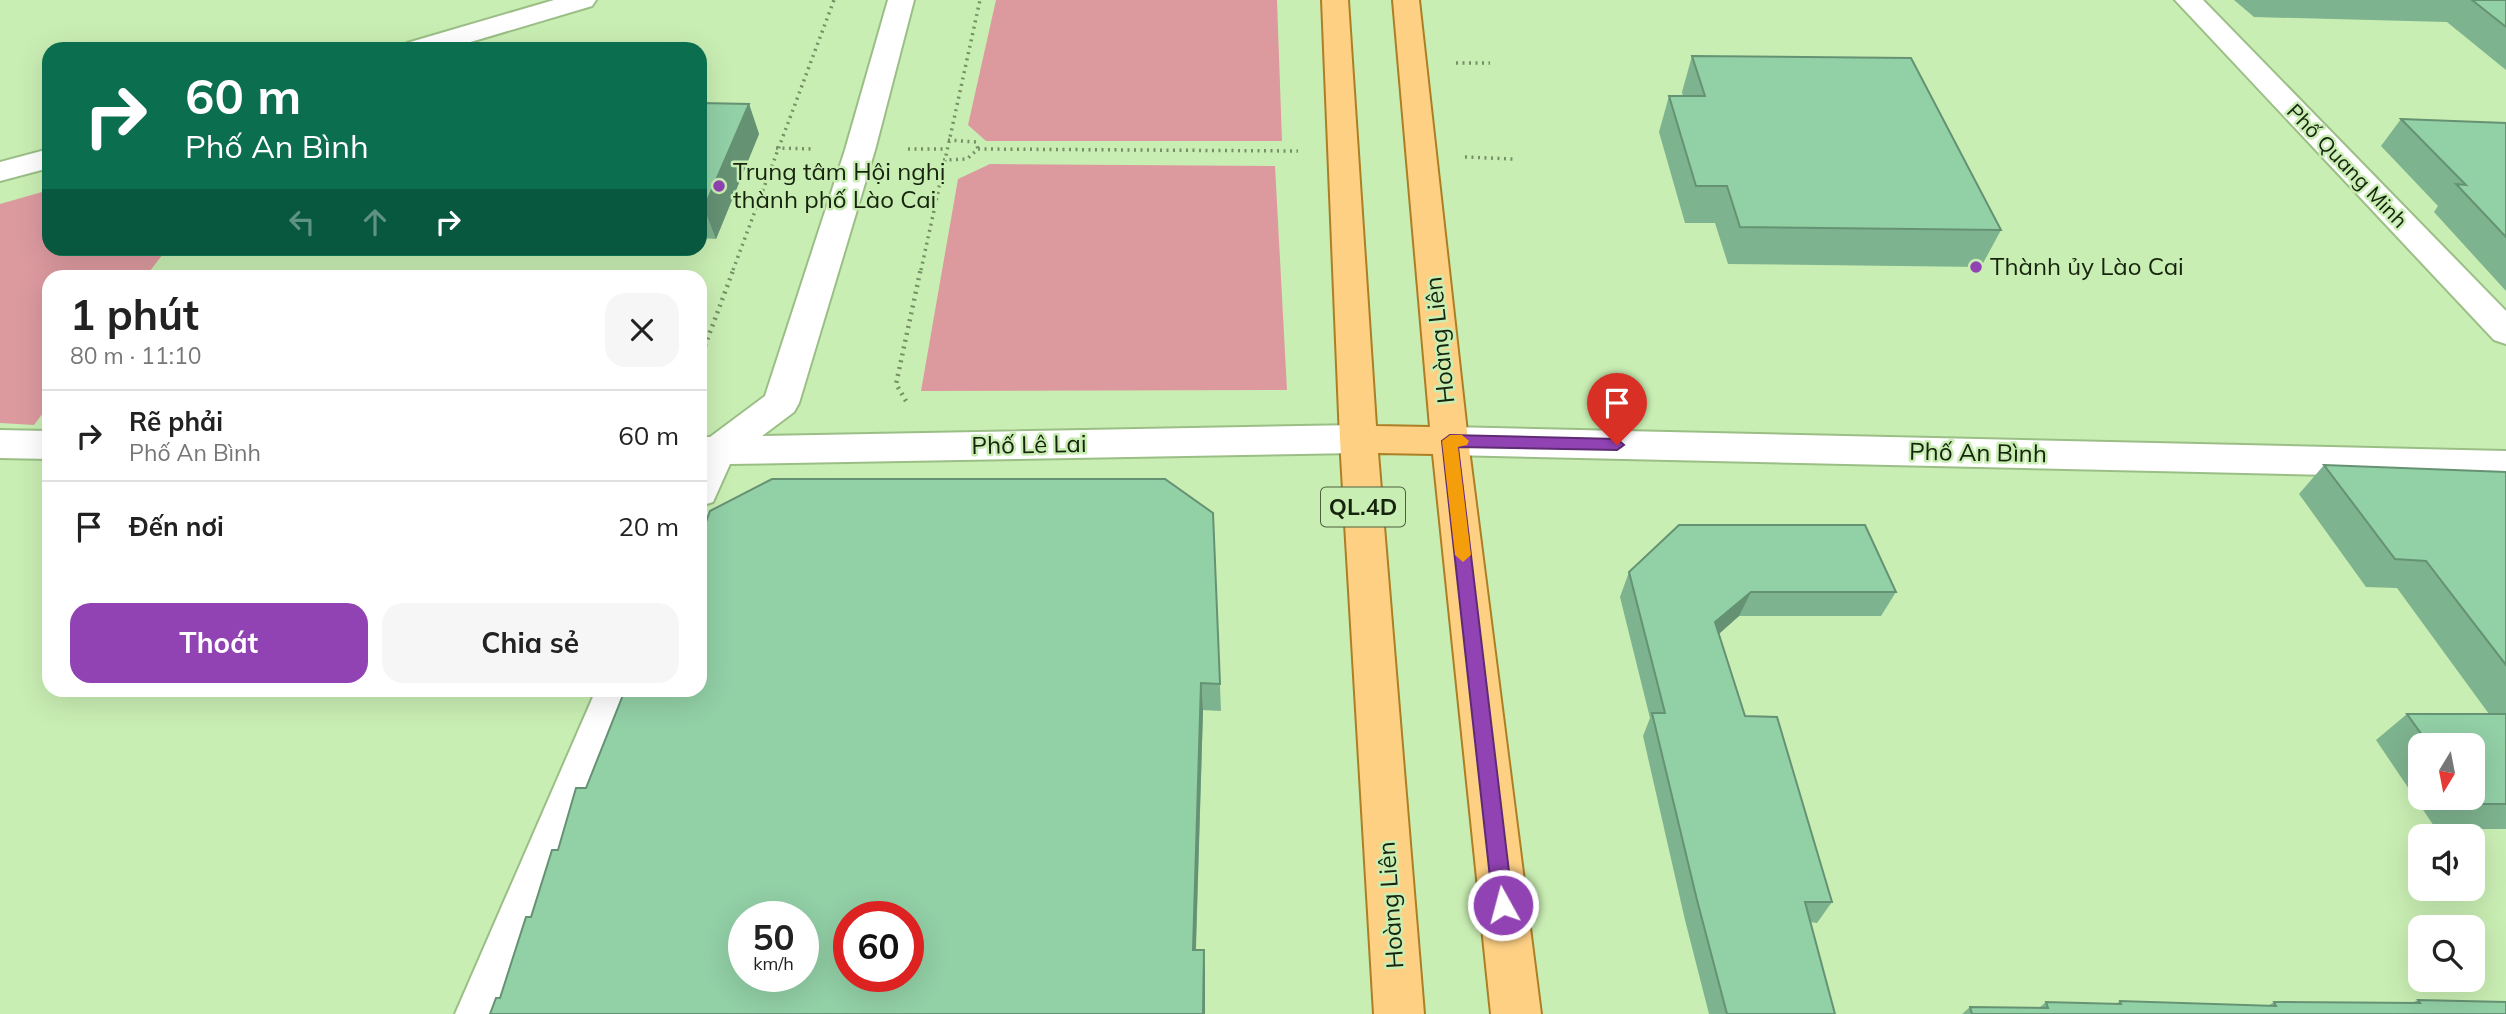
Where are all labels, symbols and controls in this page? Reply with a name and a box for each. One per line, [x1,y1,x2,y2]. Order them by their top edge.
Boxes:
text: 60 m [185,65,301,126]
icon: right [70,70,161,161]
street label: Phố Quang Minh [2282,98,2414,233]
text: Phố An Bình [185,126,369,166]
place label: Trung tâm Hội nghị thành phố Lào Cai [733,156,946,214]
marker: Trung tâm Hội nghị thành phố Lào Cai [711,178,727,194]
icon: left [283,203,321,241]
icon: ahead [356,203,394,241]
icon: right [429,203,467,241]
place label: Thành ủy Lào Cai [1990,251,2184,281]
marker: Thành ủy Lào Cai [1968,259,1984,275]
street label: Hoàng Liên [1417,275,1461,405]
text: 1 phút [70,288,199,341]
button: close [605,293,679,367]
text: 80 m · 11:10 [70,341,202,370]
pin [1587,373,1647,445]
icon: arrive [1598,384,1636,422]
text: Rẽ phải [129,405,223,438]
icon: right [70,417,108,455]
text: 60 m [618,419,679,452]
street label: Phố Lê Lai [971,428,1087,460]
street label: Phố An Bình [1909,436,2047,468]
text: Phố An Bình [129,438,261,467]
road number: QL.4D [1321,488,1405,526]
icon: arrive [70,508,108,546]
text: Đến nơi [129,510,224,543]
text: 20 m [618,510,679,543]
button: Thoát [70,603,368,683]
button: Chia sẻ [382,603,679,683]
north arrow [2408,733,2485,810]
map controls [2408,733,2485,992]
button: sound [2408,824,2485,901]
street label: Hoàng Liên [1371,841,1409,970]
position arrow [1466,868,1540,942]
speed limit sign: 60 [833,901,924,992]
text: 50 [752,915,795,959]
button: search [2408,915,2485,992]
text: km/h [753,952,794,975]

